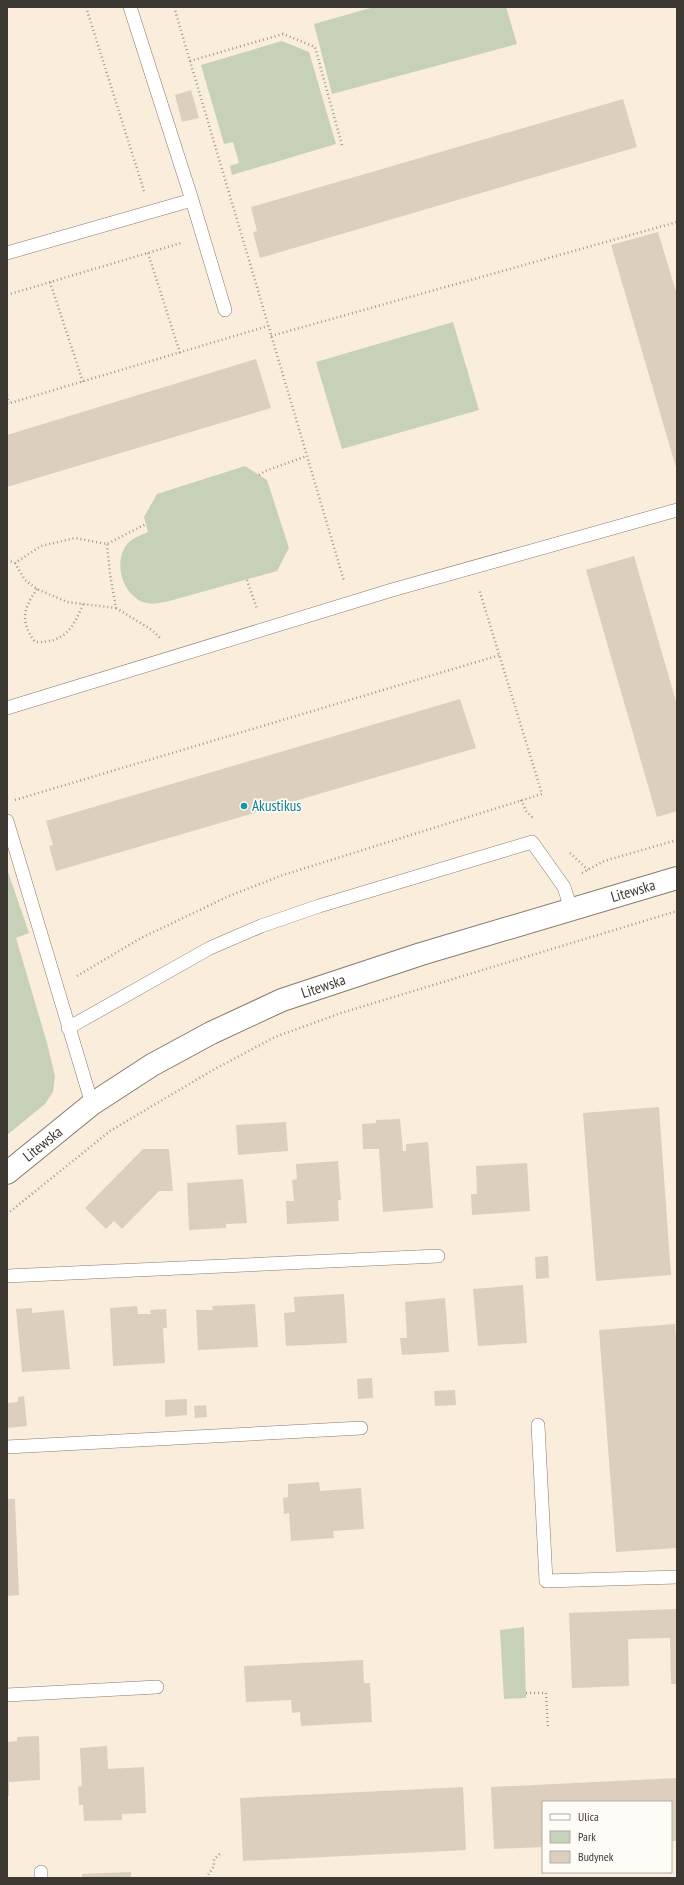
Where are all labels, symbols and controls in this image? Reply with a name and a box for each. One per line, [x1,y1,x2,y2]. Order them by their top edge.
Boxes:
place label: Akustikus [252,796,301,815]
marker: Akustikus [239,801,249,811]
street label: Litewska [608,875,657,906]
street label: Litewska [299,970,348,1002]
street label: Litewska [19,1122,66,1165]
legend [542,1801,672,1873]
text: Ulica [578,1809,599,1824]
text: Park [578,1829,596,1844]
text: Budynek [578,1849,614,1864]

